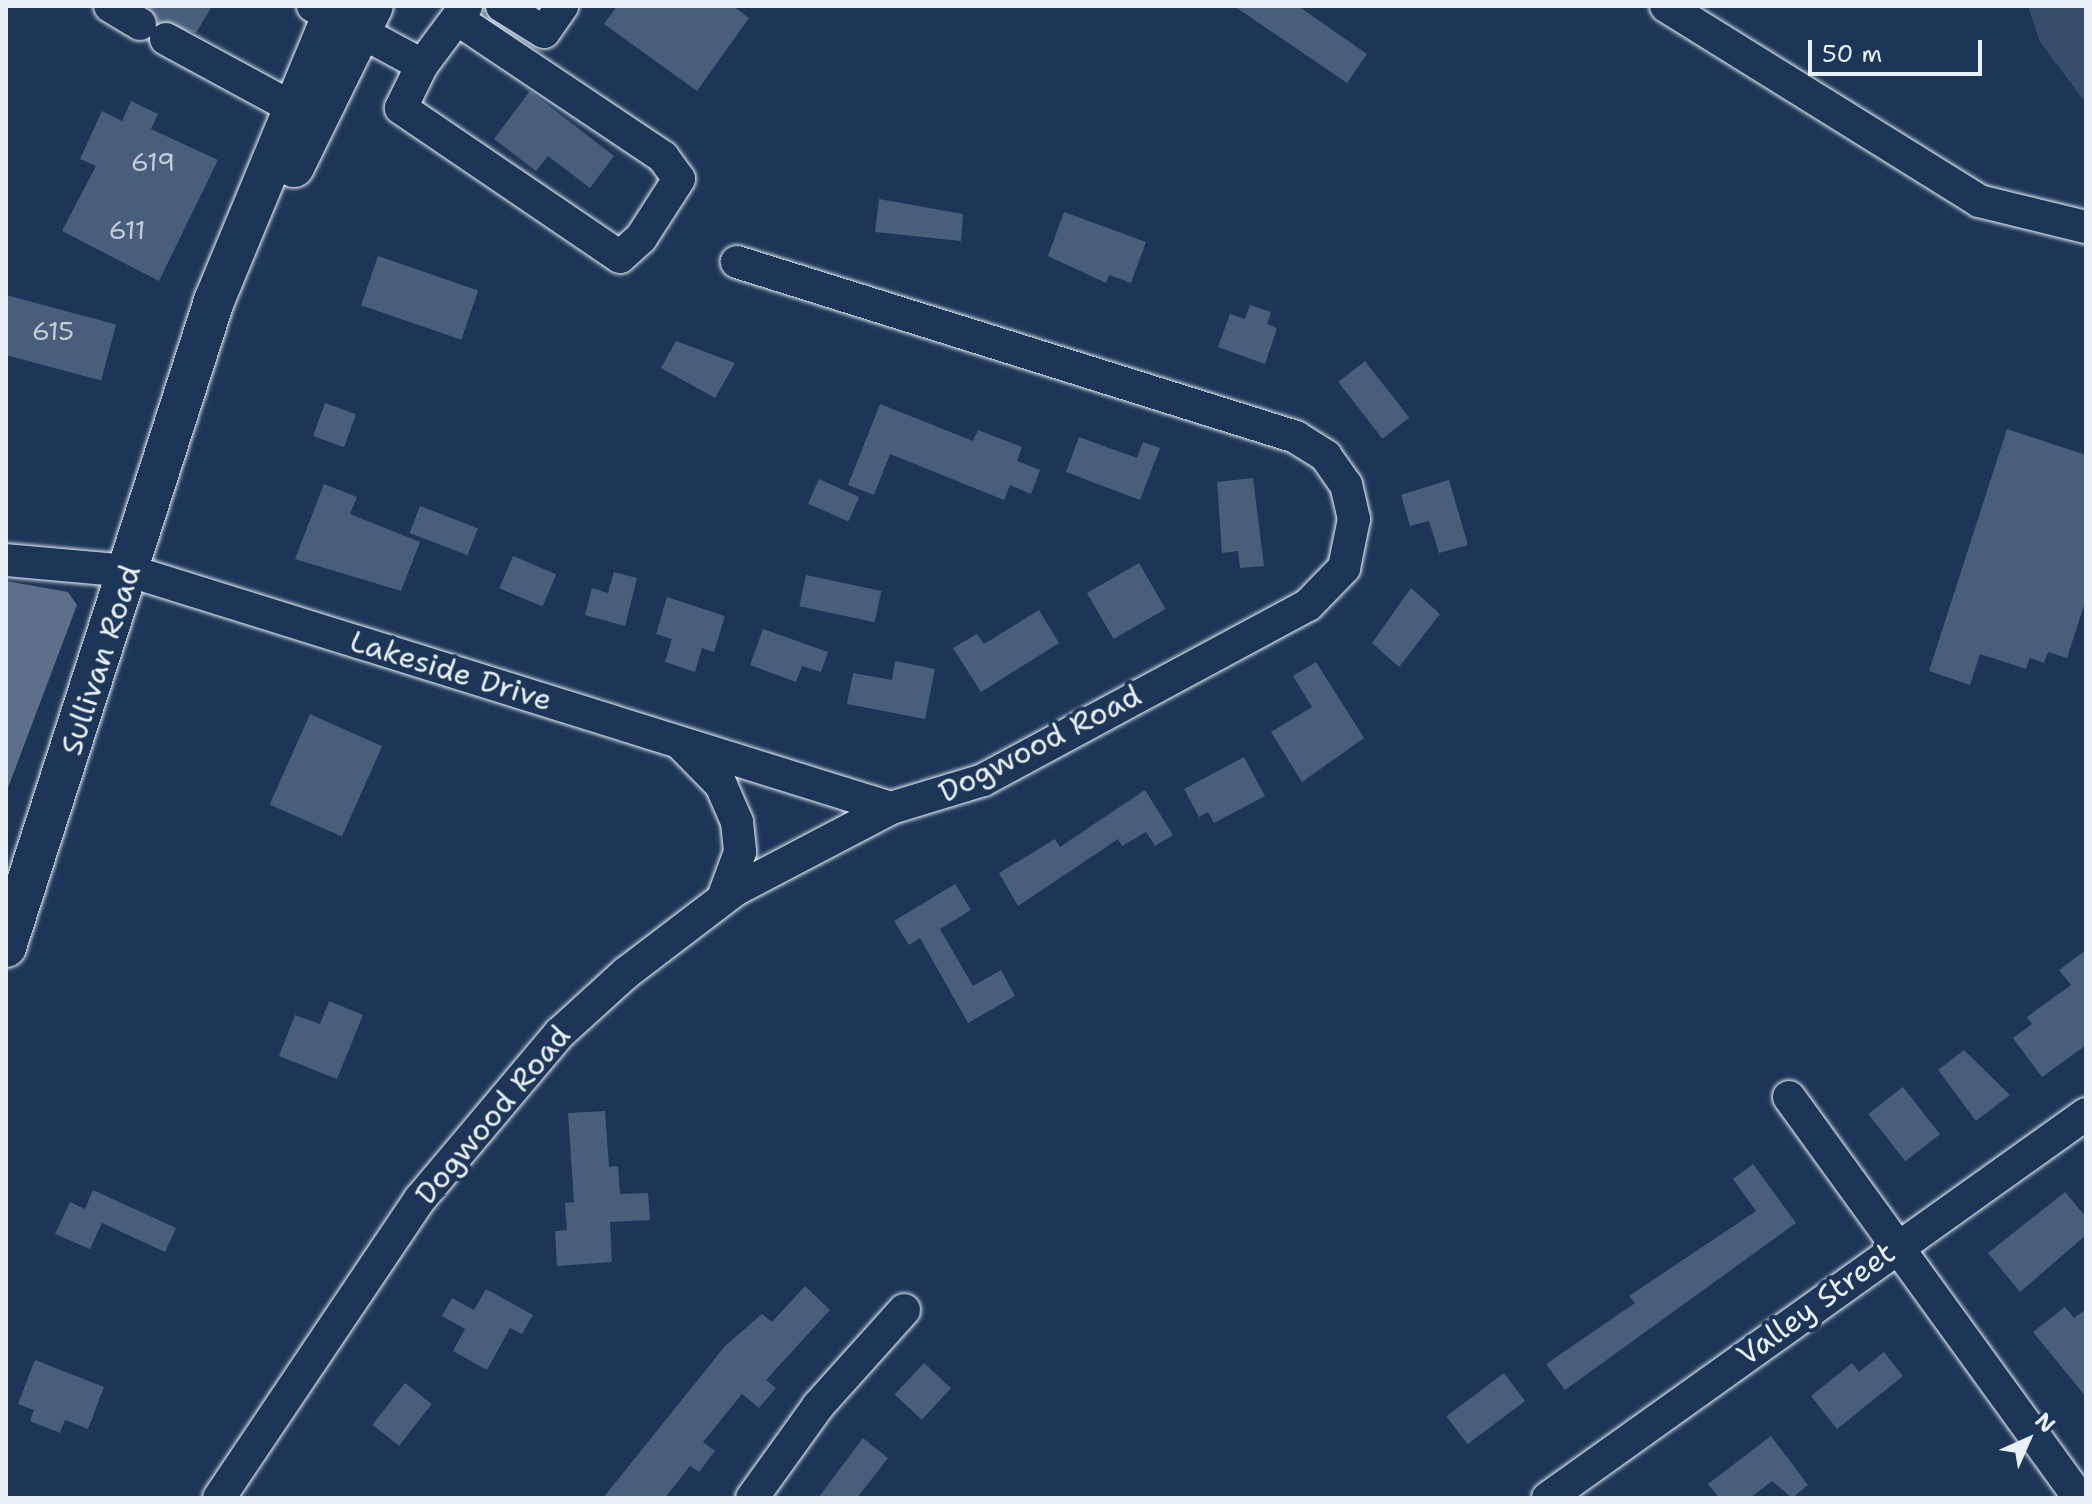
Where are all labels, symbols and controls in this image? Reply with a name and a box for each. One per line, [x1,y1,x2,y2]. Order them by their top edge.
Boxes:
scale bar [1812,24,1986,74]
text: 50 m [1822,38,1882,70]
house number: 619 [131,146,175,178]
house number: 611 [108,214,146,246]
house number: 615 [32,315,74,347]
street label: Sullivan Road [53,560,149,760]
street label: Lakeside Drive [346,623,556,719]
street label: Dogwood Road [933,677,1147,811]
street label: Dogwood Road [408,1018,578,1212]
street label: Valley Street [1730,1235,1902,1373]
north arrow [1988,1400,2068,1480]
text: N [2029,1406,2062,1439]

